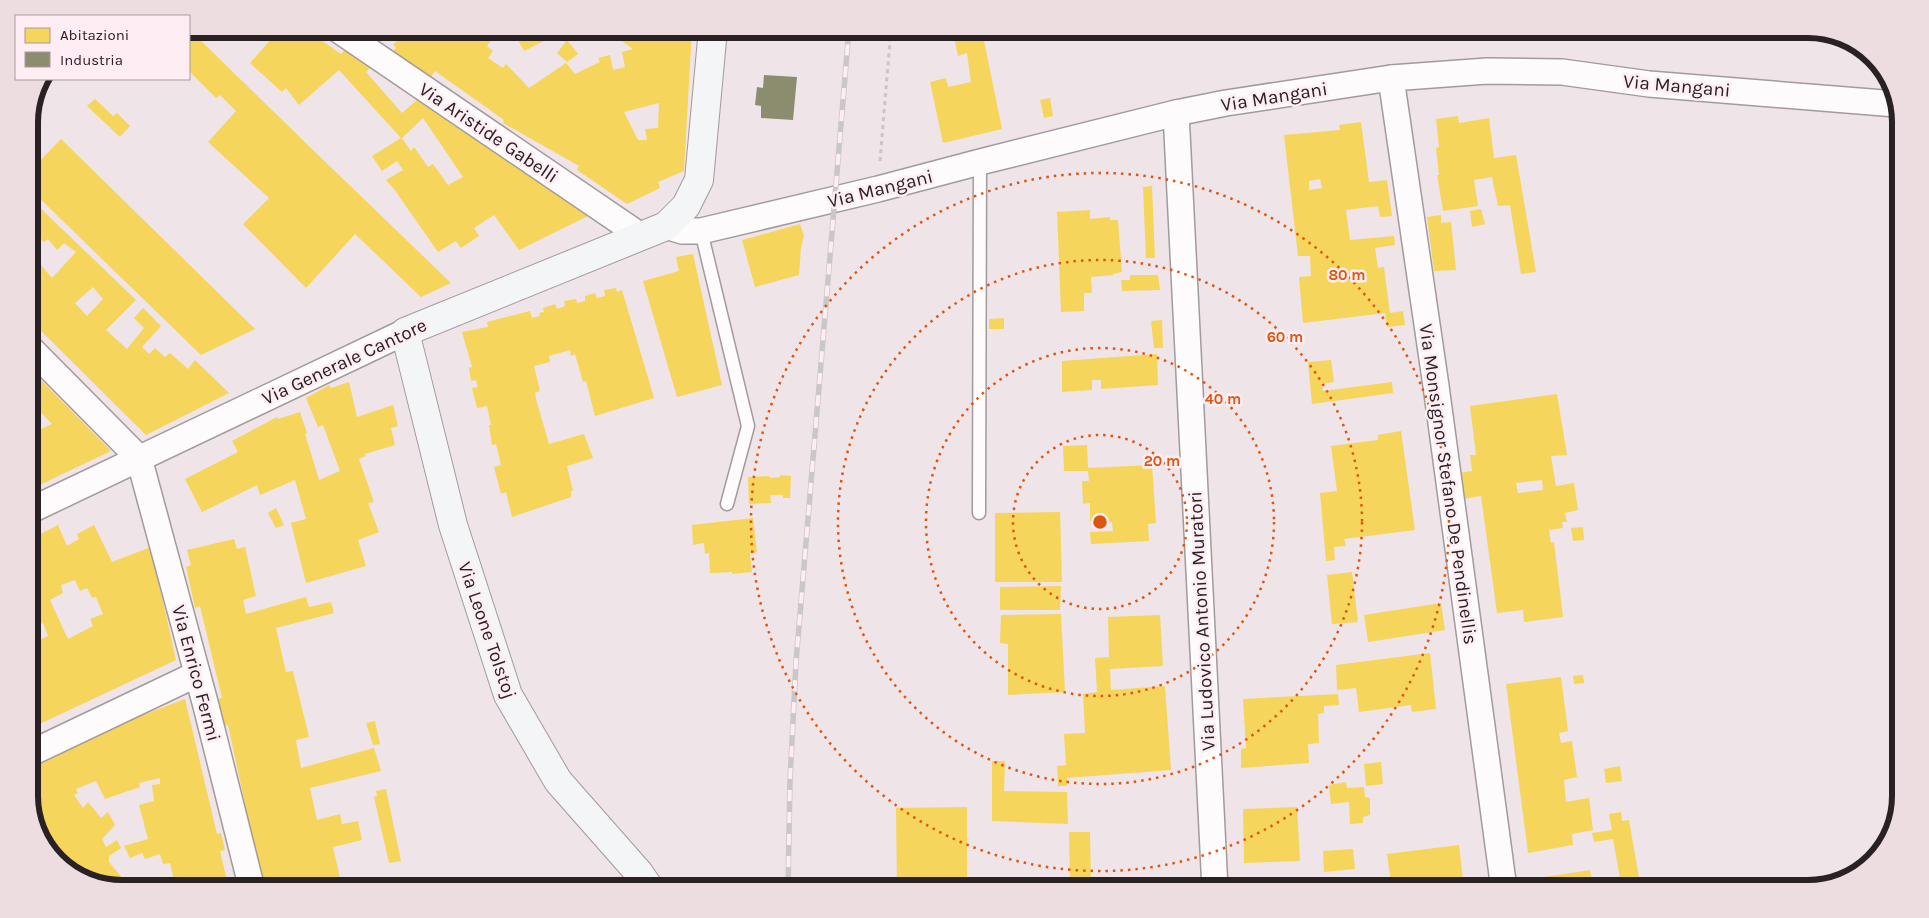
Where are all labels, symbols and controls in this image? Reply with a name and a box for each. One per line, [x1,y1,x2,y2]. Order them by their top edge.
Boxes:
legend [15,15,190,80]
text: Abitazioni [60,26,129,44]
text: Industria [60,51,123,69]
street label: Via Mangani [1622,70,1731,102]
street label: Via Aristide Gabelli [415,78,562,188]
street label: Via Mangani [1219,78,1329,116]
street label: Via Mangani [825,165,935,213]
text: 80 m [1328,266,1366,284]
street label: Via Generale Cantore [259,314,430,410]
street label: Via Monsignor Stefano De Pendinellis [1415,322,1481,646]
text: 60 m [1267,328,1303,346]
text: 40 m [1205,390,1241,408]
text: 20 m [1144,452,1180,470]
street label: Via Ludovico Antonio Muratori [1184,490,1220,751]
centre of rings [1091,513,1109,531]
street label: Via Leone Tolstoj [453,559,521,702]
street label: Via Enrico Fermi [167,603,225,744]

